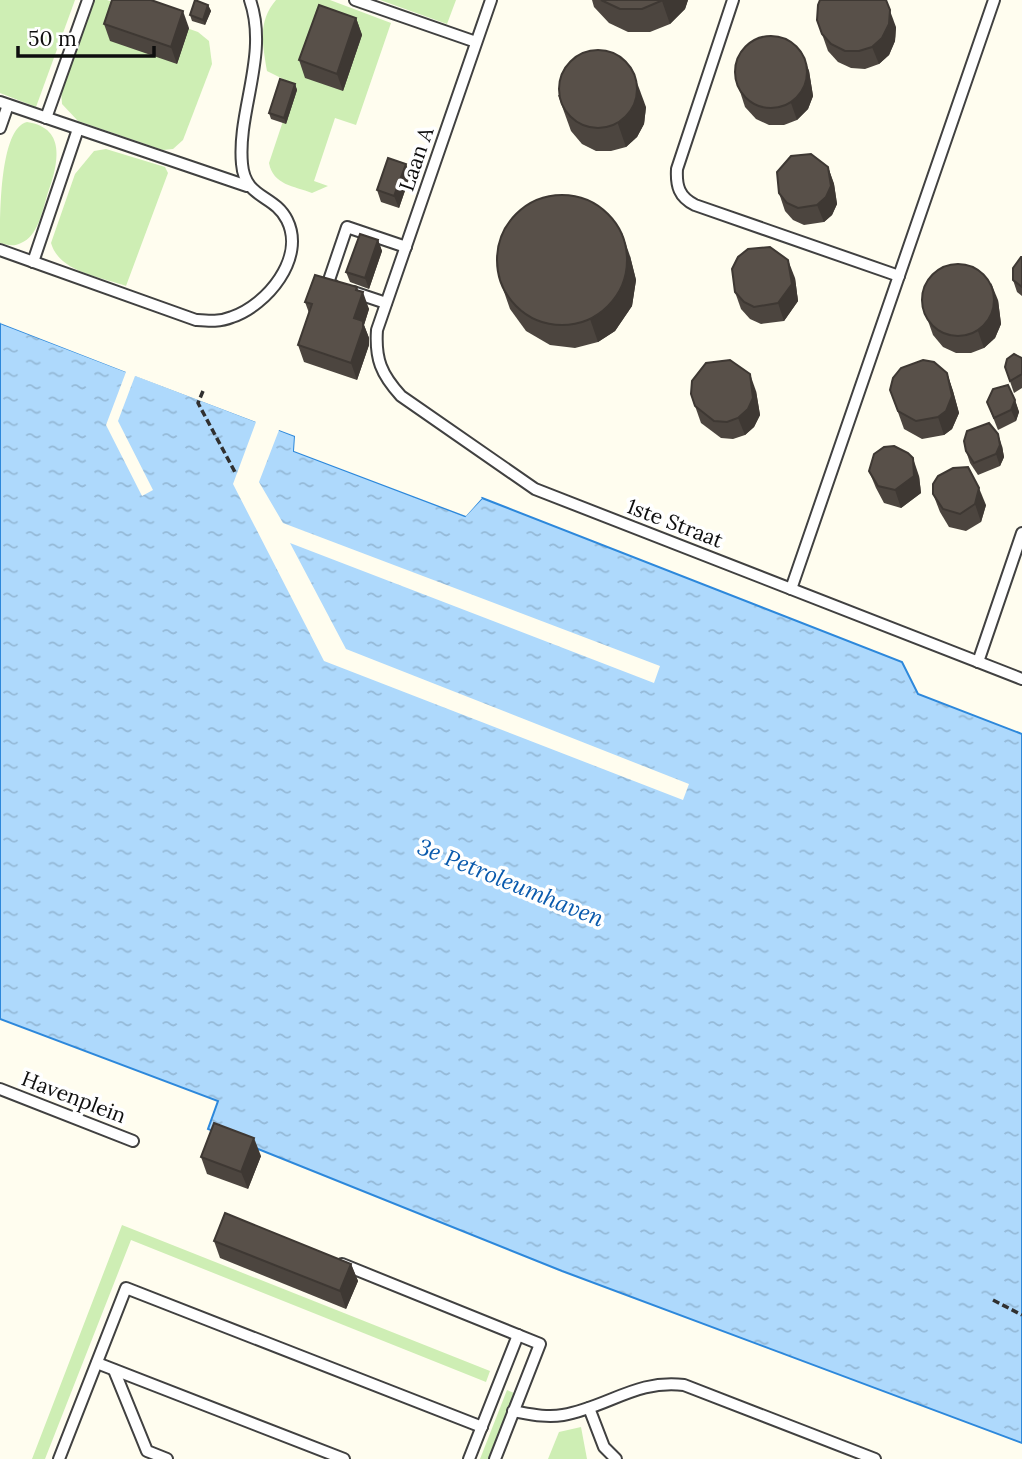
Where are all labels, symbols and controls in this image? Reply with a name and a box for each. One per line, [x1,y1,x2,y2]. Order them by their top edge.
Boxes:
scale bar [18,14,154,58]
text: 50 m [28,25,77,52]
street label: Laan A [393,123,440,194]
street label: 1ste Straat [623,492,728,554]
water label: 3e Petroleumhaven [413,831,609,933]
street label: Havenplein [18,1065,130,1129]

